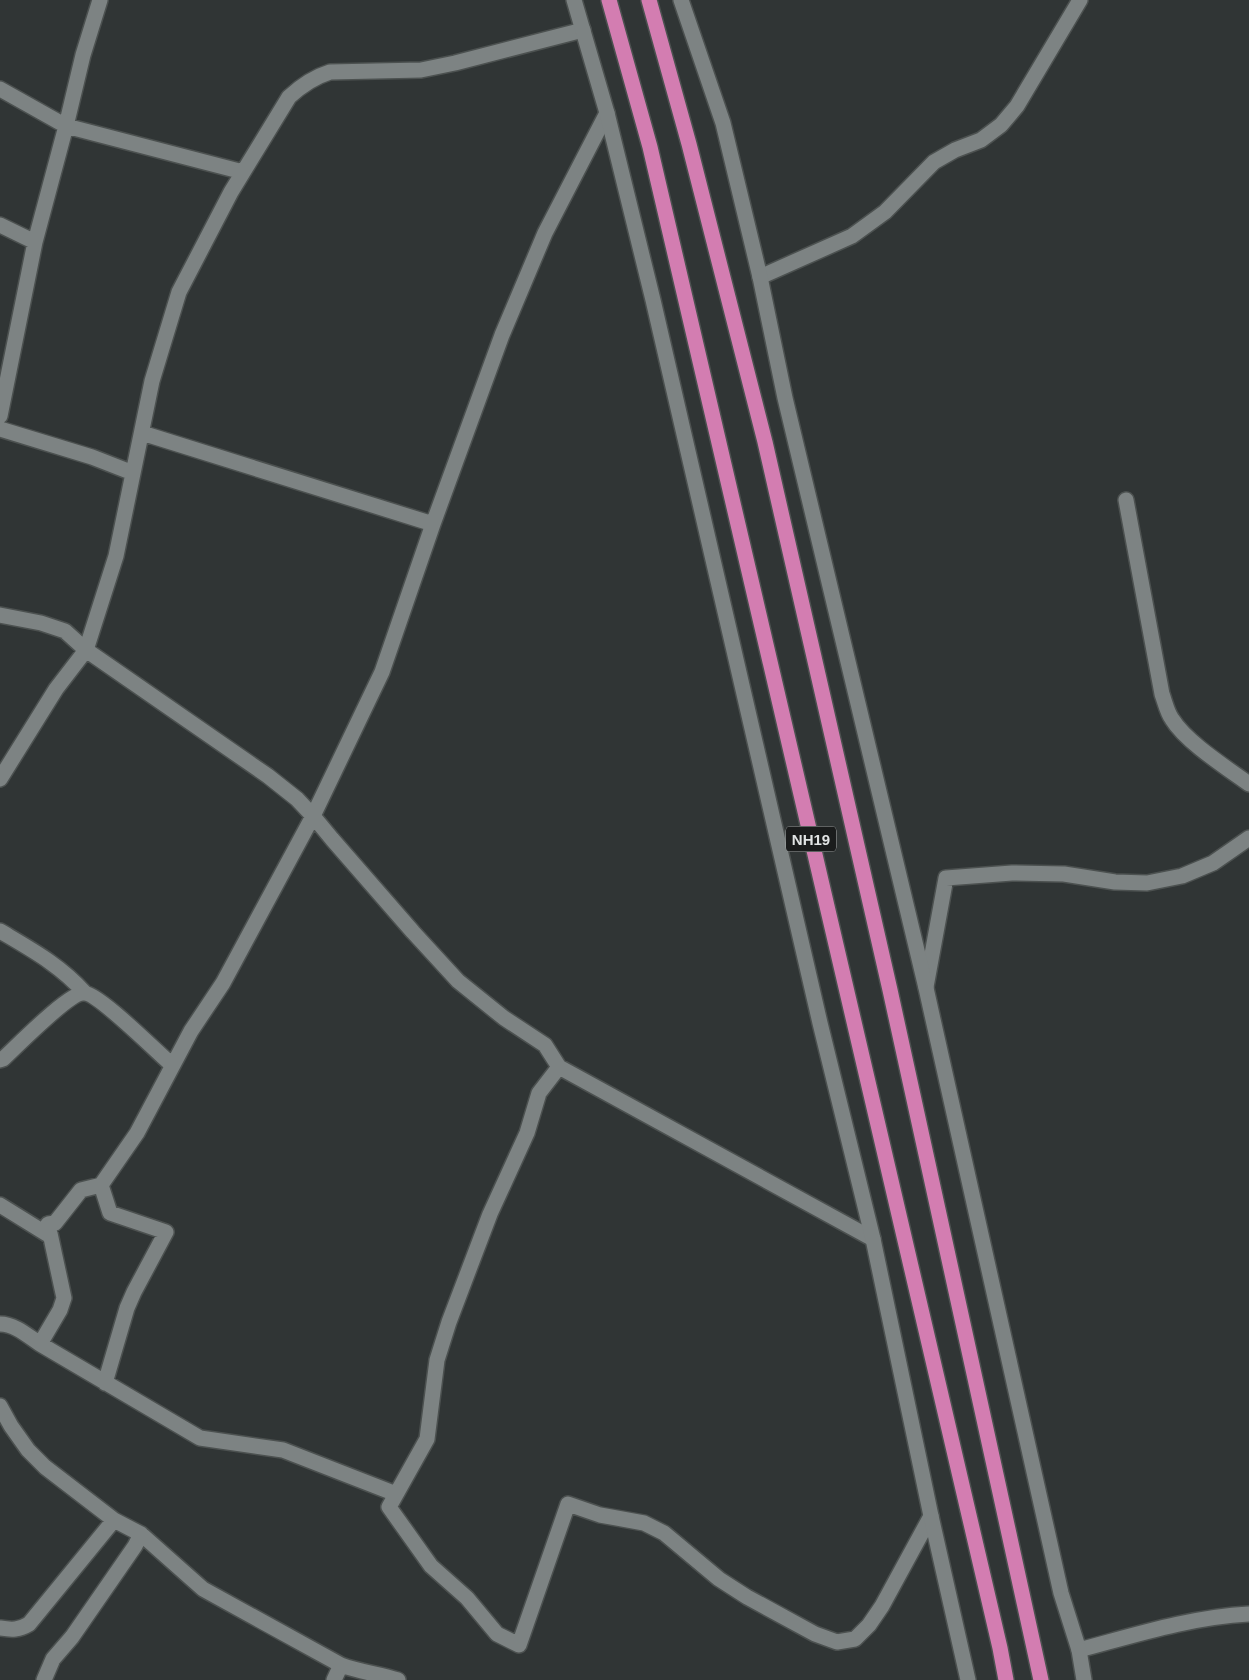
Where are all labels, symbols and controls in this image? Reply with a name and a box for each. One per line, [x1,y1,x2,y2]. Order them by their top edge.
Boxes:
road number: NH19 [786,826,836,852]

